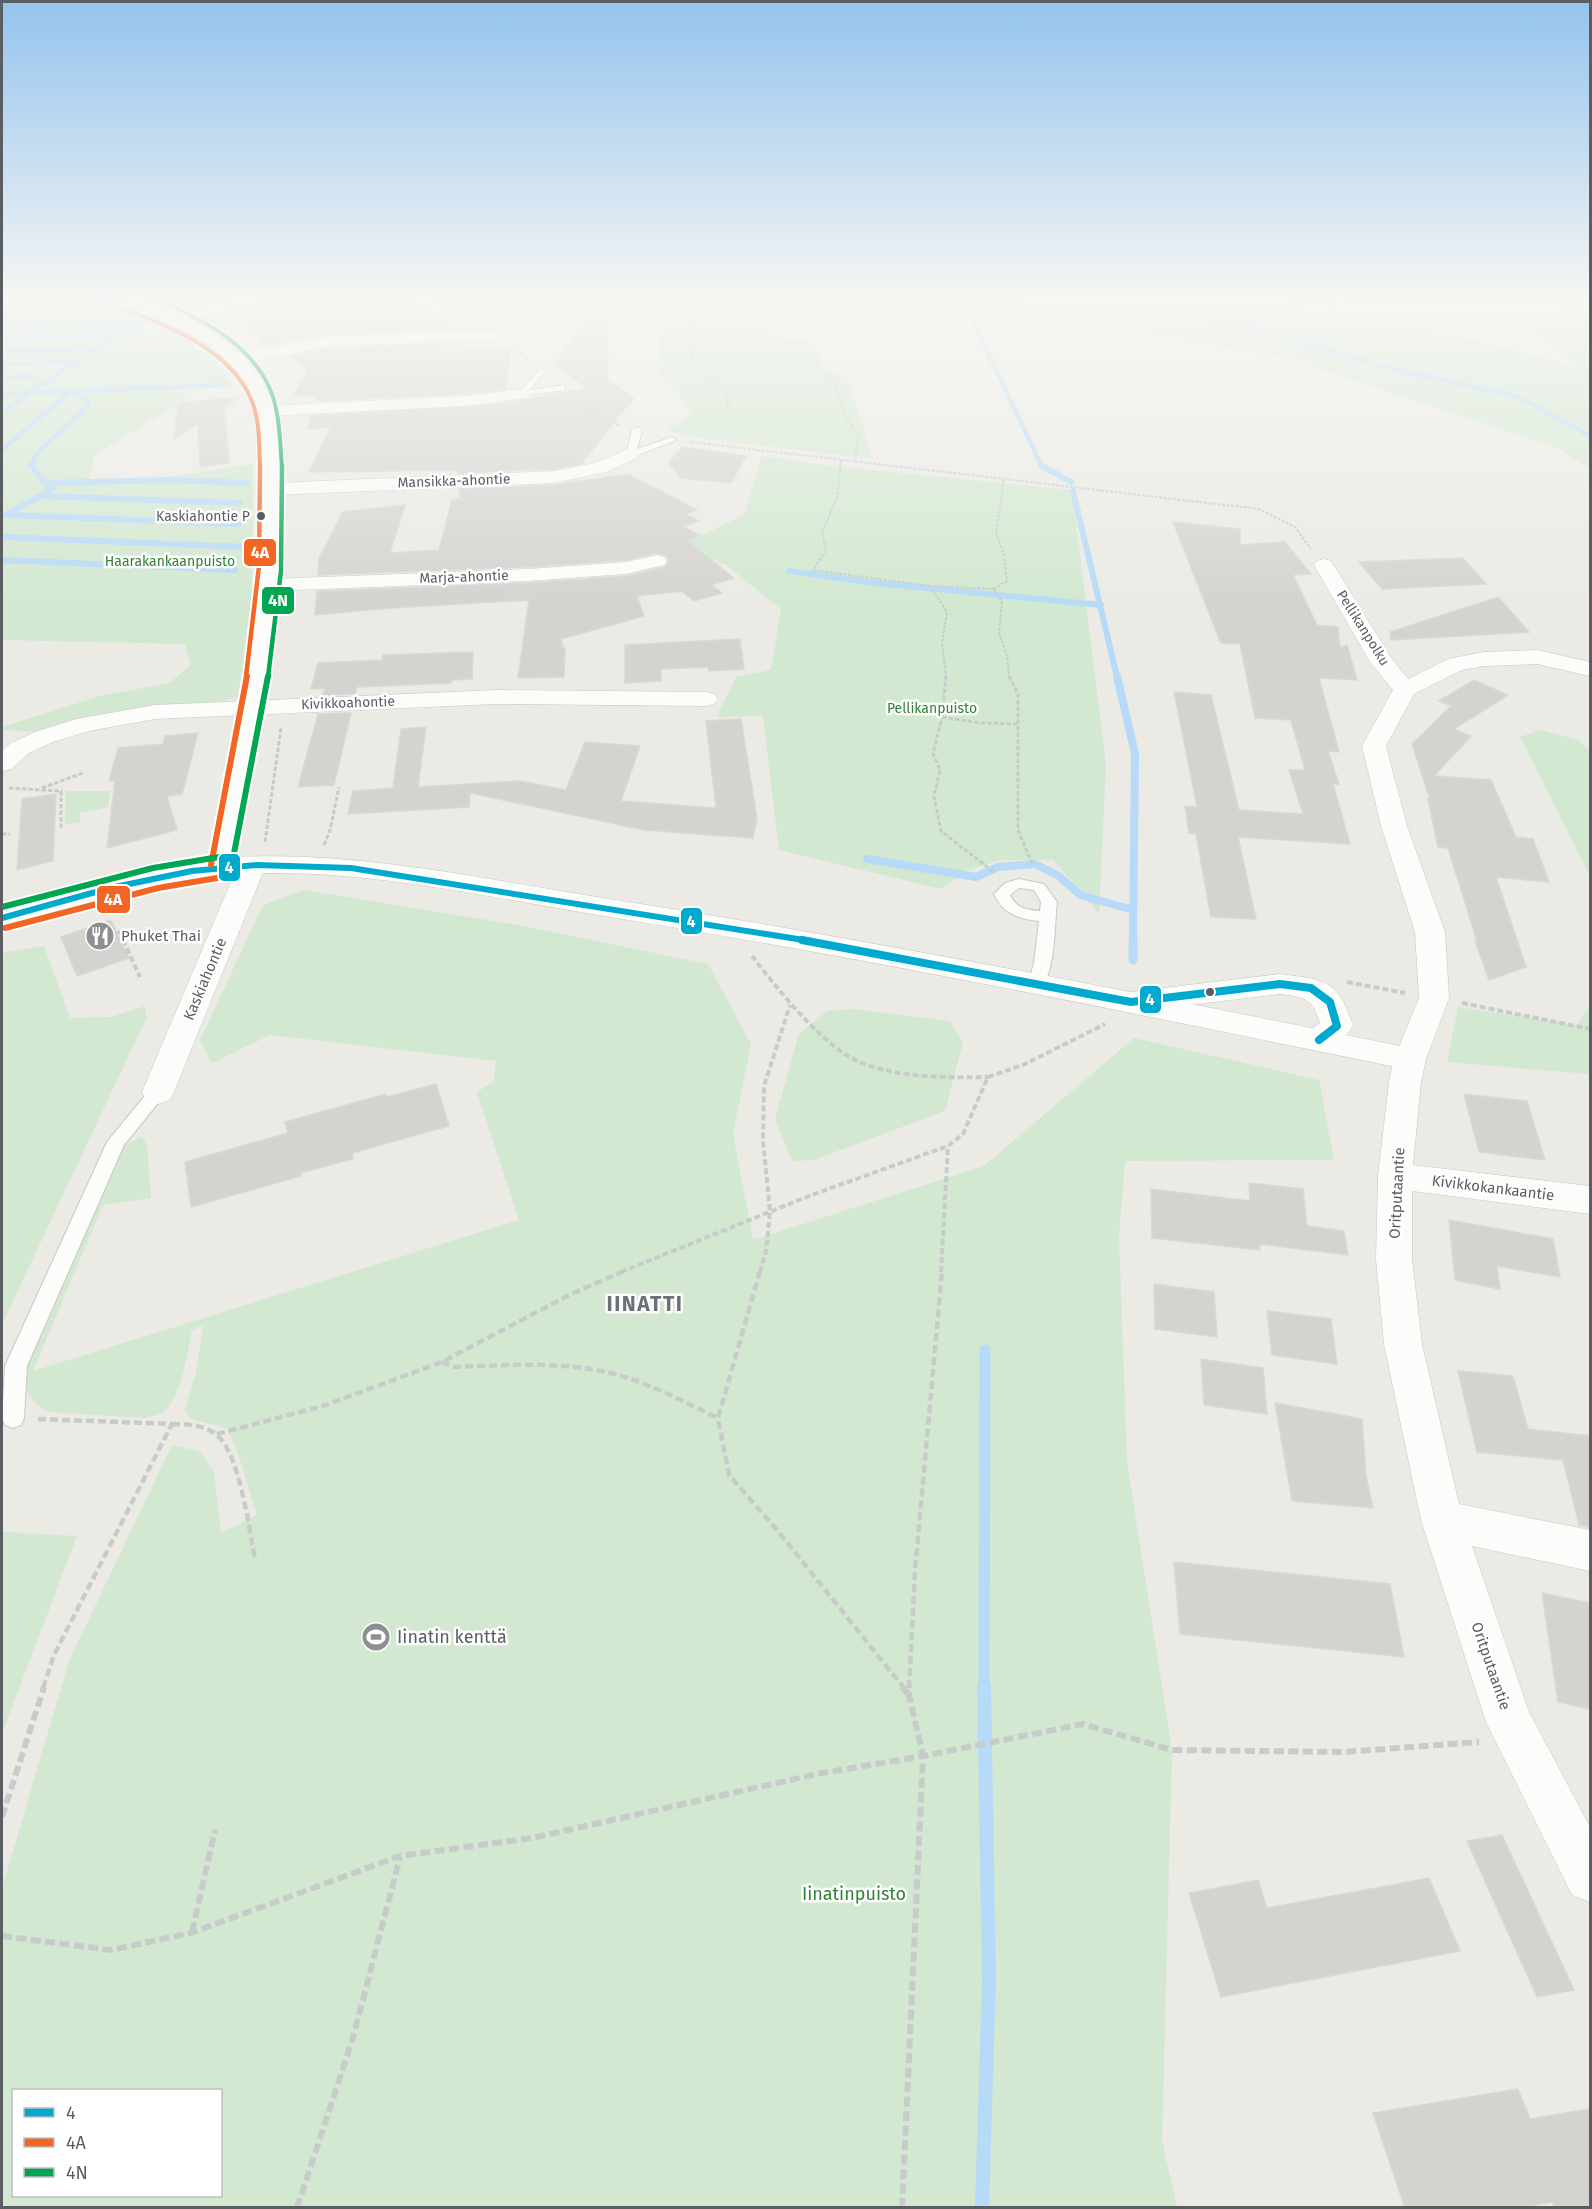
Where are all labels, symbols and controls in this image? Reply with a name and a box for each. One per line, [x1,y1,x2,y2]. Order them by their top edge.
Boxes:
street label: Mansikka-ahontie [397,471,511,491]
place label: Kaskiahontie P [156,508,250,525]
marker: Kaskiahontie P [255,510,267,522]
line badge: 4A [243,538,277,567]
text: 4A [251,543,270,562]
park label: Haarakankaanpuisto [105,553,235,570]
street label: Marja-ahontie [419,567,509,587]
line badge: 4N [261,586,295,615]
street label: Pellikanpolku [1333,587,1393,669]
text: 4N [268,591,288,610]
street label: Kivikkoahontie [301,693,395,713]
park label: Pellikanpuisto [887,700,977,717]
line badge: 4 [218,853,241,882]
text: 4 [224,858,234,877]
line badge: 4A [96,885,131,914]
text: 4A [104,890,123,909]
line badge: 4 [680,907,703,935]
text: 4 [686,912,696,931]
restaurant icon: Phuket Thai [84,920,116,952]
place label: Phuket Thai [121,927,201,945]
street label: Kaskiahontie [180,935,230,1023]
line badge: 4 [1139,985,1162,1014]
unlabelled marker [1204,986,1216,998]
text: 4 [1145,990,1155,1009]
street label: Oritputaantie [1386,1147,1408,1239]
street label: Kivikkokankaantie [1431,1172,1555,1204]
district label: IINATTI [607,1291,683,1317]
street label: Oritputaantie [1468,1620,1514,1712]
sports icon: Iinatin kenttä [360,1621,392,1653]
place label: Iinatin kenttä [397,1626,507,1648]
park label: Iinatinpuisto [802,1883,906,1905]
legend [12,2089,222,2197]
text: 4 [66,2102,76,2124]
text: 4A [66,2132,87,2154]
text: 4N [66,2162,88,2184]

